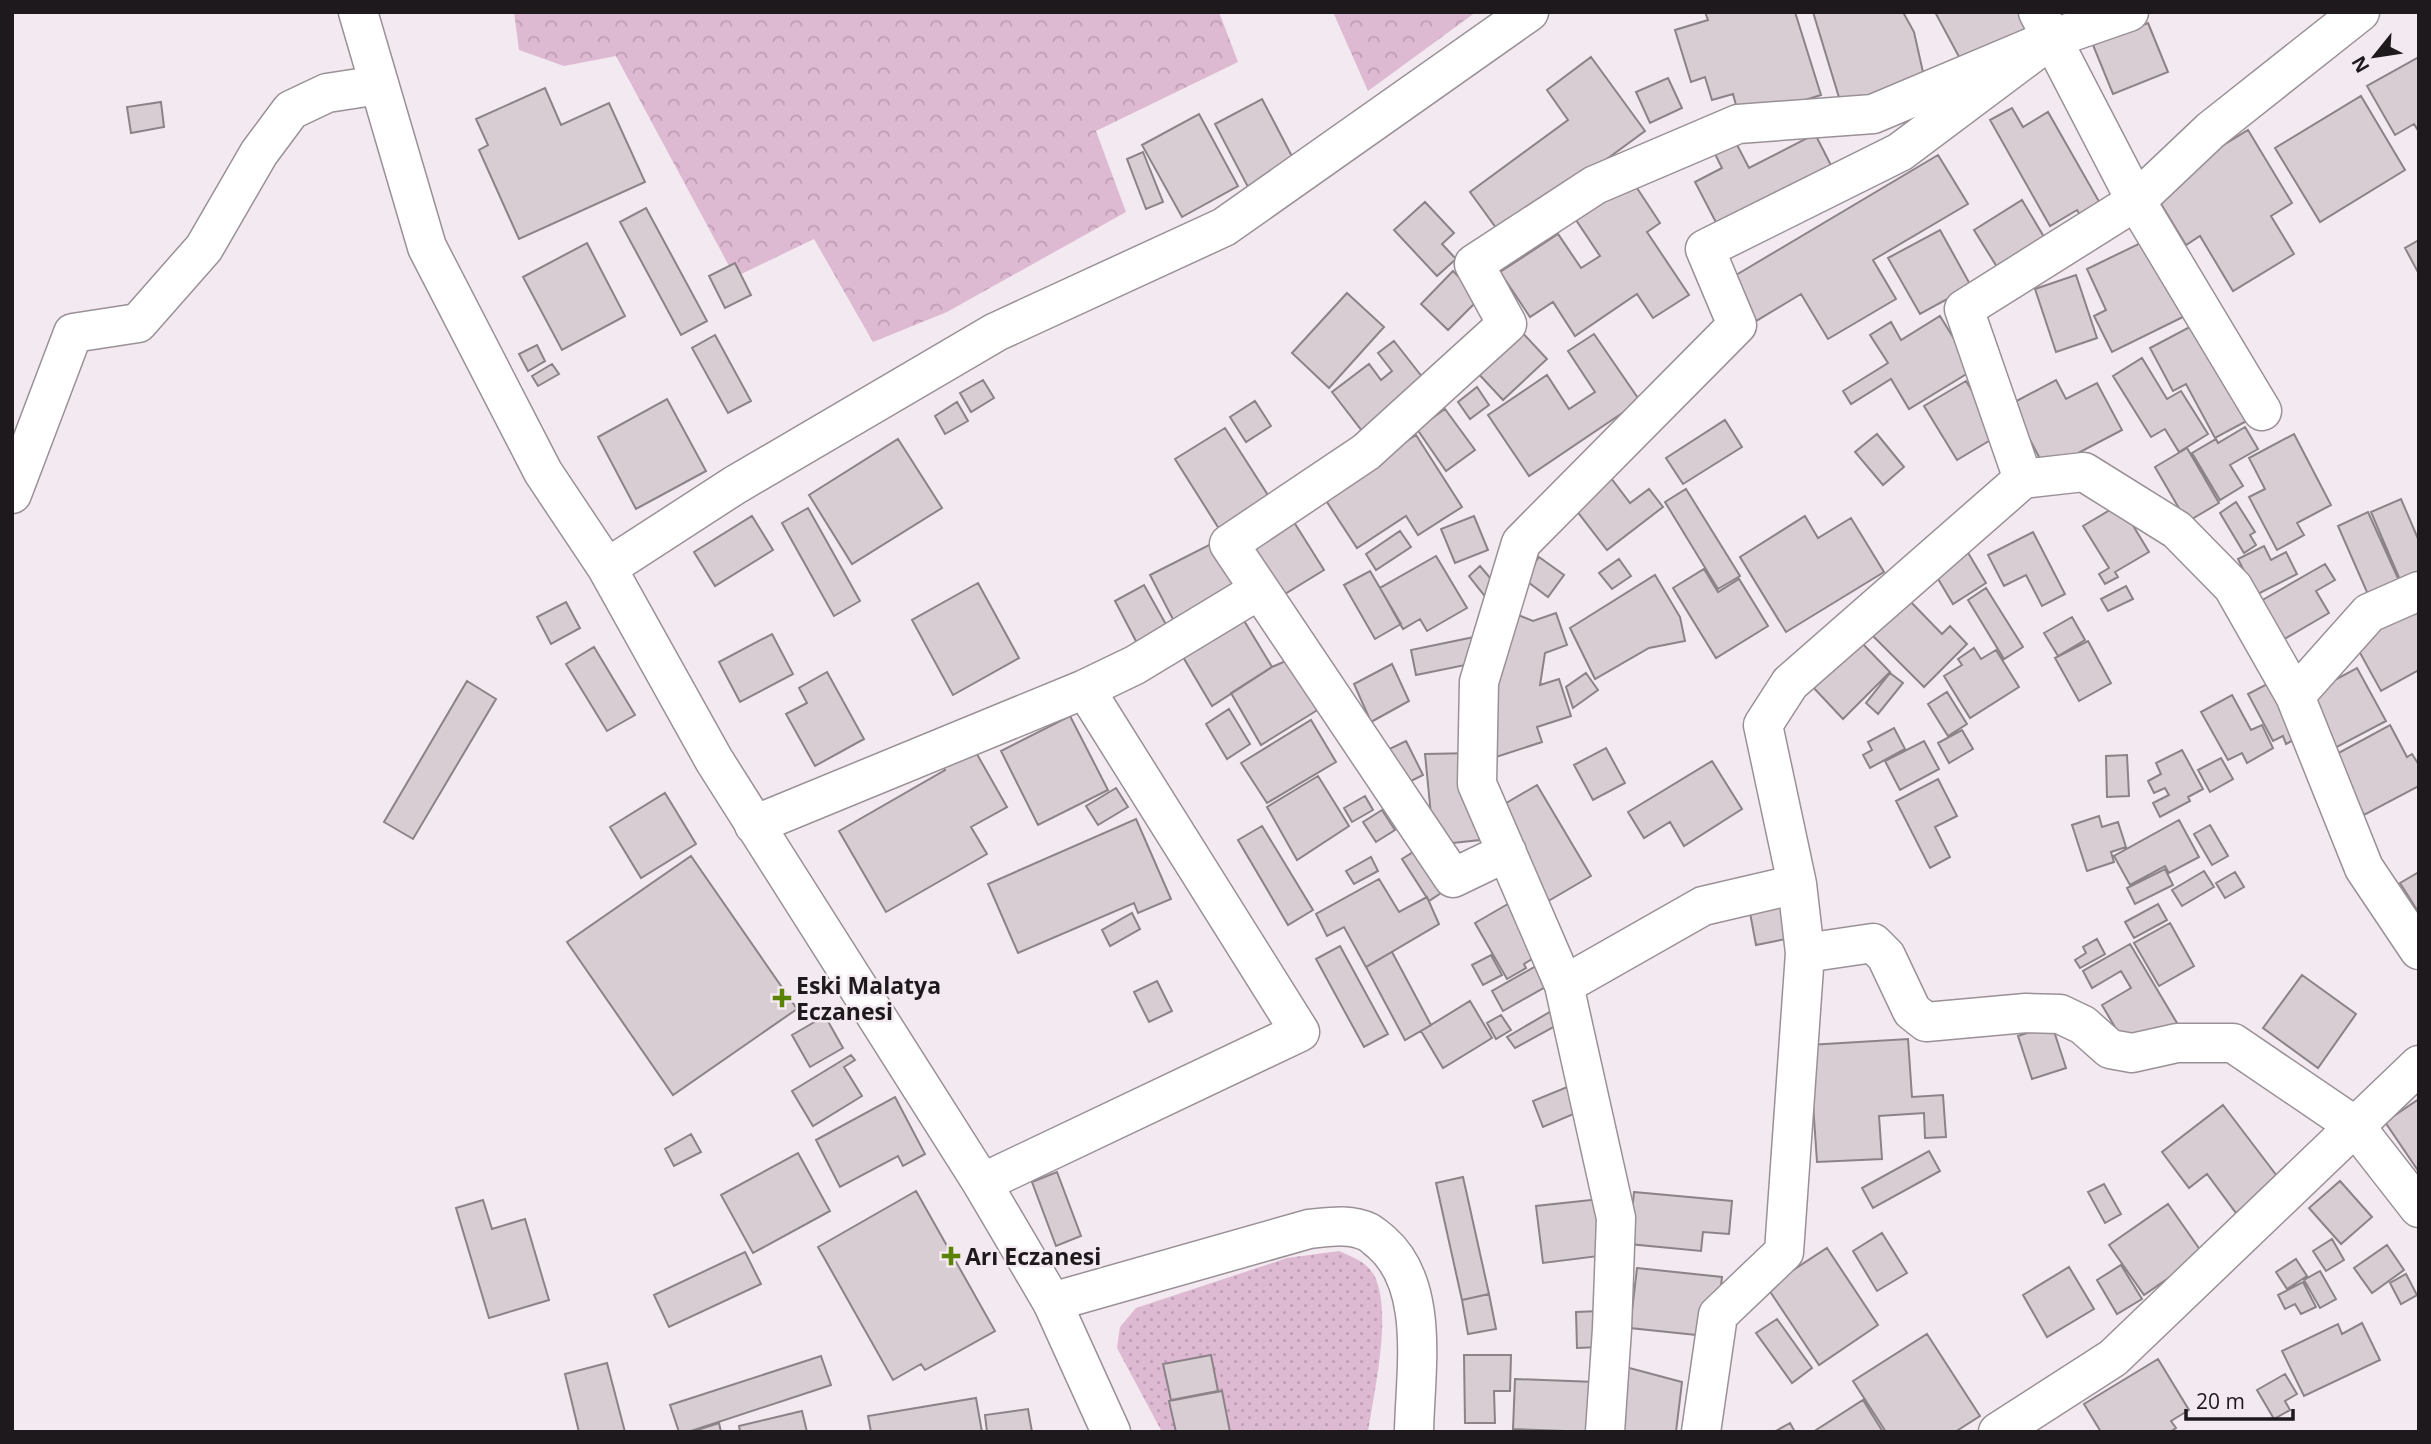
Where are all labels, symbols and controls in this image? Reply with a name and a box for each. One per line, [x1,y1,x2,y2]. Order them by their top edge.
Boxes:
north arrow [2340,21,2410,91]
text: N [2345,51,2375,78]
place label: Eski Malatya Eczanesi [796,969,941,1027]
marker: Eski Malatya Eczanesi [774,990,790,1006]
place label: Arı Eczanesi [965,1240,1101,1272]
marker: Arı Eczanesi [943,1248,959,1264]
scale bar [2186,1378,2293,1422]
text: 20 m [2196,1387,2245,1415]

